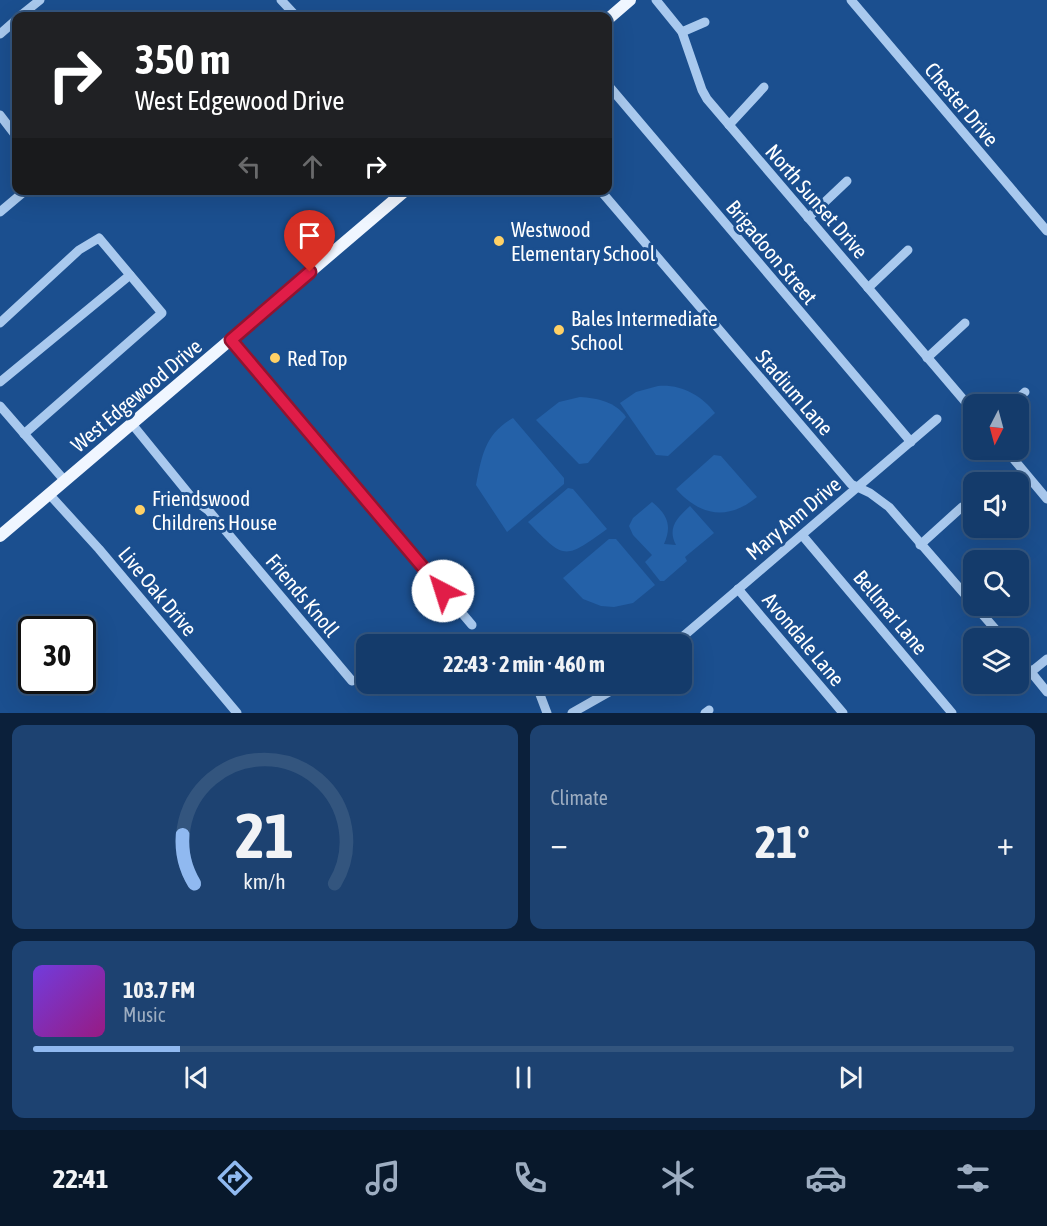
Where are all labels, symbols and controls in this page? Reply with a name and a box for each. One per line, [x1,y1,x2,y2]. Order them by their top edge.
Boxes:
text: 350 m [135,35,230,83]
icon: right [36,36,114,114]
street label: Chester Drive [920,57,1004,151]
text: West Edgewood Drive [135,85,345,116]
street label: North Sunset Drive [761,139,873,263]
icon: left [233,150,266,183]
icon: ahead [296,150,329,183]
icon: right [359,150,392,183]
street label: Brigadoon Street [722,195,822,309]
pin [284,210,335,272]
place label: Westwood Elementary School [511,217,656,265]
icon: arrive [293,219,326,252]
marker: Westwood Elementary School [492,234,506,248]
place label: Bales Intermediate School [571,306,717,354]
marker: Bales Intermediate School [552,323,566,337]
street label: West Edgewood Drive [66,333,206,457]
street label: Stadium Lane [751,344,839,440]
place label: Red Top [287,346,348,370]
marker: Red Top [268,351,282,365]
north arrow [963,394,1029,460]
map controls [963,394,1029,694]
street label: Mary Ann Drive [741,472,845,564]
button: sound [963,472,1029,538]
place label: Friendswood Childrens House [152,486,277,534]
marker: Friendswood Childrens House [133,503,147,517]
street label: Live Oak Drive [114,542,202,640]
street label: Friends Knoll [262,549,345,642]
button: search [963,550,1029,616]
position arrow [411,559,475,623]
street label: Bellmar Lane [849,565,933,659]
street label: Avondale Lane [758,588,850,690]
speed limit sign: 30 [18,616,96,694]
button: layers [963,628,1029,694]
text: 22:43 · 2 min · 460 m [443,651,605,677]
text: Climate [551,786,608,809]
text: 21 [235,800,294,871]
text: 21° [755,816,810,868]
text: − [551,824,568,862]
text: + [997,824,1014,862]
text: km/h [243,869,286,894]
text: 103.7 FM [123,977,195,1003]
text: Music [123,1003,165,1026]
icon: previous [180,1061,213,1094]
icon: pause [507,1061,540,1094]
icon: next [834,1061,867,1094]
icon: directions [214,1157,256,1199]
icon: music [362,1157,404,1199]
icon: phone [509,1157,551,1199]
icon: climate [657,1157,699,1199]
icon: car [805,1157,847,1199]
icon: filters [952,1157,994,1199]
text: 22:41 [53,1163,108,1194]

